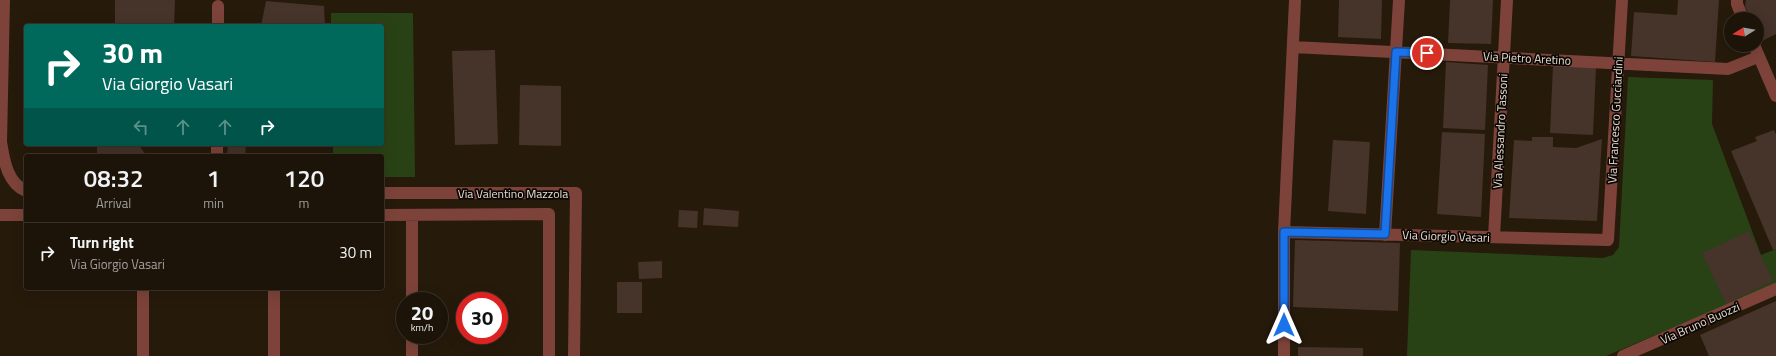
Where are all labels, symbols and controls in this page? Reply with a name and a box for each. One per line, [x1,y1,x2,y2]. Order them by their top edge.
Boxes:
north arrow [1724,12,1764,52]
map controls [1724,12,1764,52]
text: 30 m [102,31,163,74]
pin [1410,36,1444,70]
icon: right [36,40,88,92]
icon: arrive [1416,42,1438,64]
street label: Via Pietro Aretino [1483,46,1571,70]
street label: Via Francesco Gucciardini [1602,56,1628,184]
text: Via Giorgio Vasari [102,70,233,97]
street label: Via Alessandro Tassoni [1488,73,1512,189]
icon: left [130,116,152,138]
icon: ahead [172,116,194,138]
icon: ahead [214,116,236,138]
icon: right [256,116,278,138]
text: 08:32 [84,160,143,196]
text: 1 [207,160,220,196]
text: 120 [284,160,324,196]
street label: Via Valentino Mazzola [458,184,568,203]
text: Arrival [96,193,131,213]
text: min [203,193,224,213]
text: m [299,193,309,213]
street label: Via Giorgio Vasari [1402,225,1490,247]
text: Turn right [70,231,134,254]
text: 30 m [339,241,372,264]
icon: right [36,242,58,264]
text: Via Giorgio Vasari [70,254,165,274]
speed limit sign: 30 [456,292,508,344]
text: 20 [411,297,433,328]
street label: Via Bruno Buozzi [1657,297,1743,349]
position arrow [1263,304,1305,346]
text: km/h [411,320,433,335]

